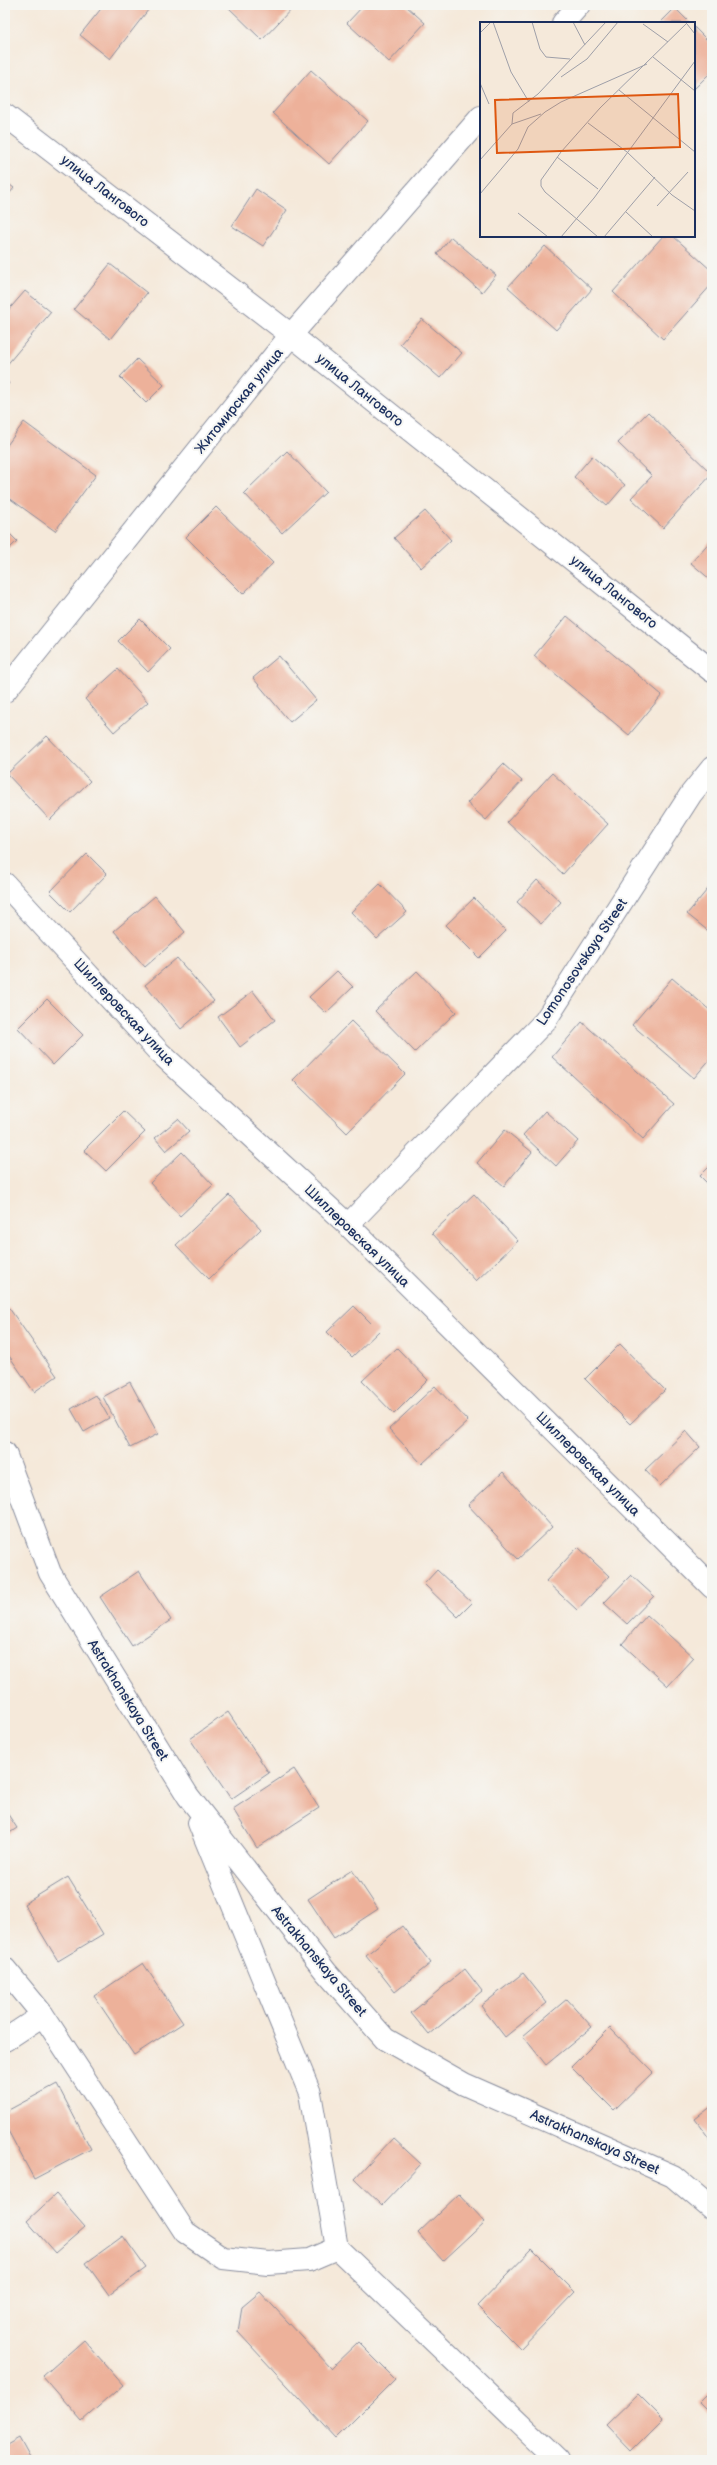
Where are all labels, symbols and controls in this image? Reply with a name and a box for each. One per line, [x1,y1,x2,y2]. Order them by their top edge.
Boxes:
inset map [480,22,695,237]
street label: улица Лангового [58,151,152,231]
street label: Житомирская улица [191,344,287,457]
street label: улица Лангового [313,350,407,430]
street label: улица Лангового [567,552,661,632]
street label: Lomonosovskaya Street [533,895,631,1029]
street label: Шиллеровская улица [70,955,179,1070]
street label: Шиллеровская улица [301,1181,414,1291]
street label: Шиллеровская улица [532,1408,644,1520]
street label: Astrakhanskaya Street [84,1636,173,1764]
street label: Astrakhanskaya Street [268,1902,371,2020]
street label: Astrakhanskaya Street [528,2106,663,2178]

